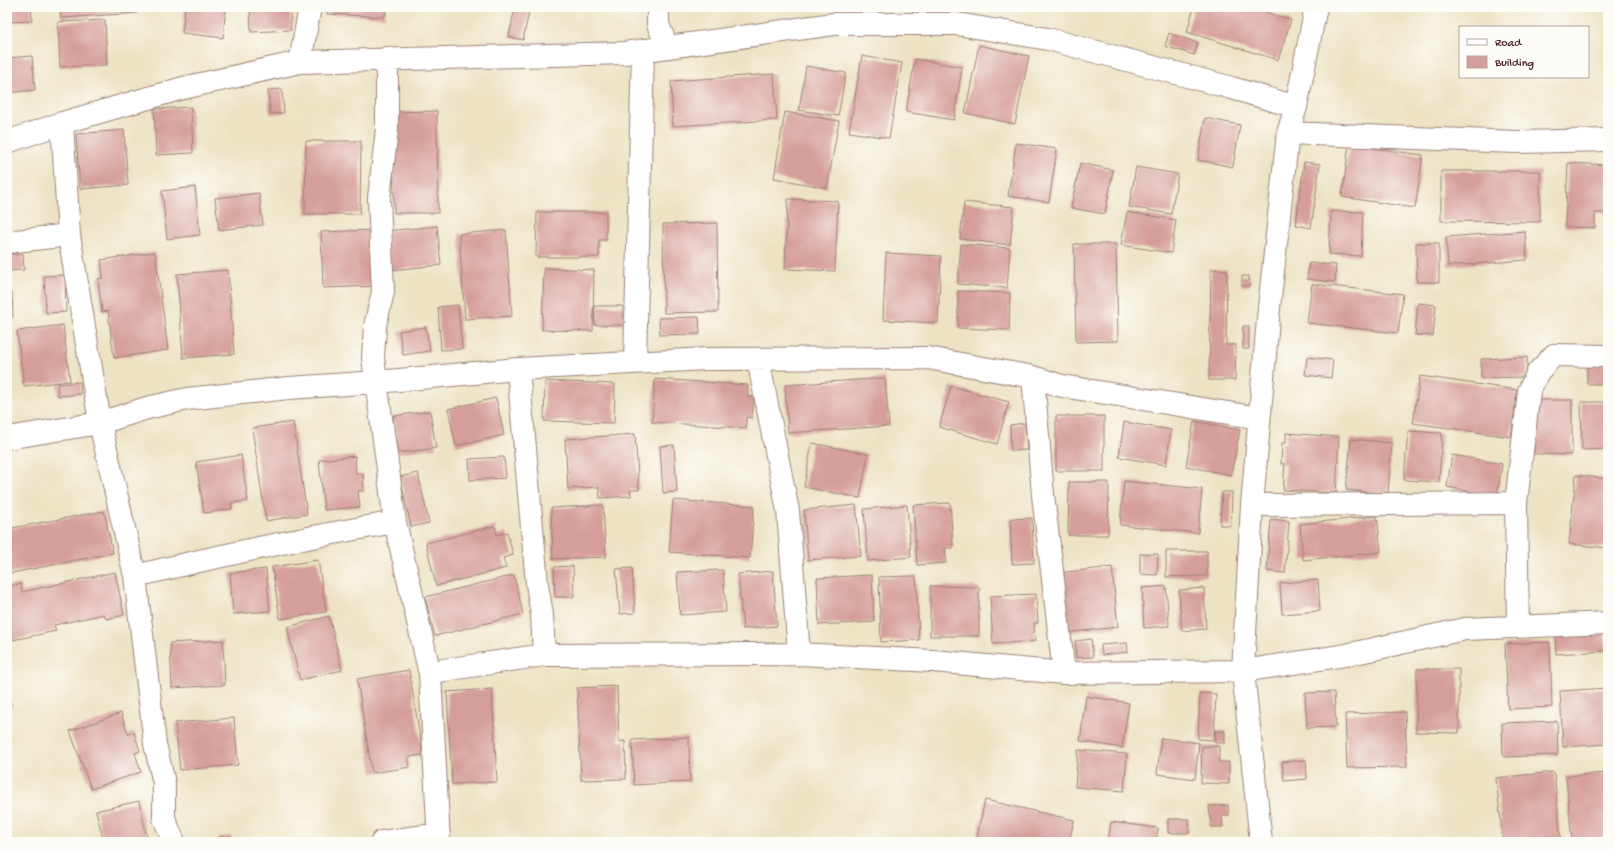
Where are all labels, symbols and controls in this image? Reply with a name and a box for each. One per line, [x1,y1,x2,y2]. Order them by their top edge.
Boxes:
legend [1459,26,1589,78]
text: Road [1495,37,1522,51]
text: Building [1494,57,1534,71]

